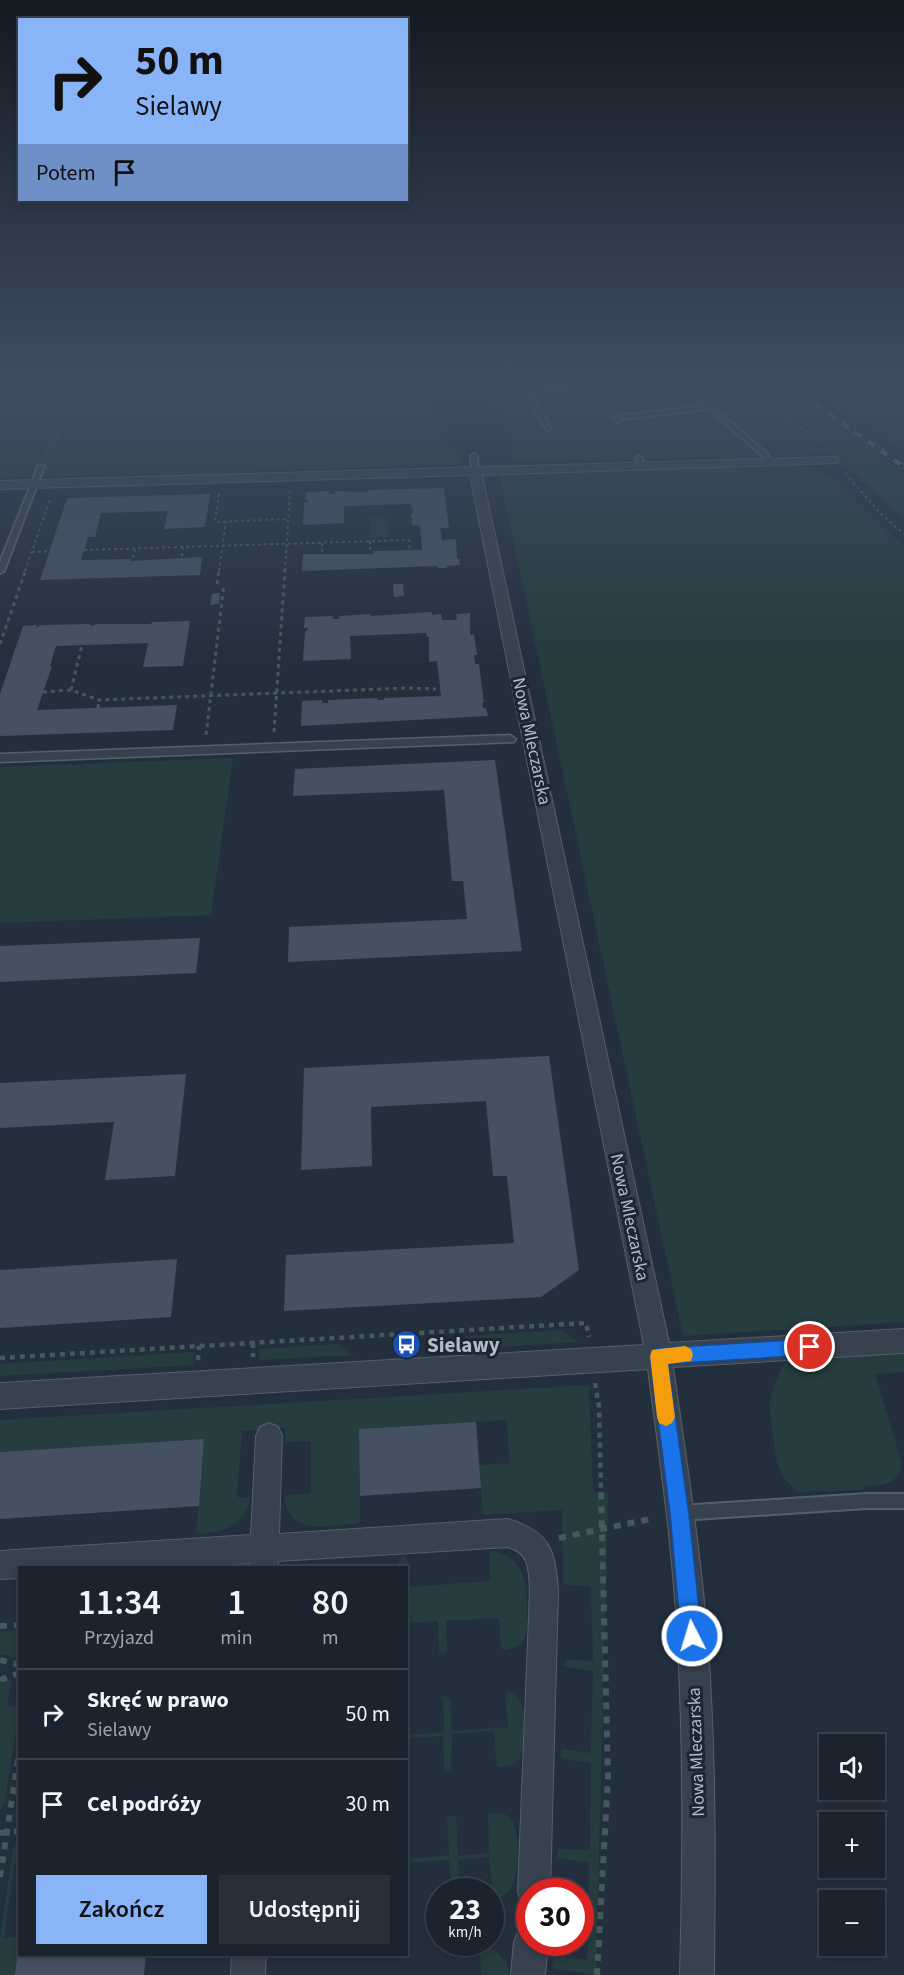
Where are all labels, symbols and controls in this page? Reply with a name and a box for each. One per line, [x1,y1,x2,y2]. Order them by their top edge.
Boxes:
text: 50 m [135,31,224,91]
icon: right [36,42,114,120]
text: Sielawy [135,87,222,126]
icon: arrive [108,156,141,189]
text: Potem [36,157,96,189]
street label: Nowa Mleczarska [506,675,557,807]
street label: Nowa Mleczarska [604,1151,655,1283]
pin [784,1321,835,1372]
bus stop icon: Sielawy [390,1329,422,1361]
place label: Sielawy [427,1330,500,1360]
icon: arrive [793,1330,826,1363]
text: 11:34 [77,1577,161,1628]
text: 1 [227,1577,246,1628]
text: 80 [312,1577,349,1628]
position arrow [660,1604,724,1668]
text: Przyjazd [84,1624,154,1652]
text: min [220,1624,253,1652]
text: m [322,1624,339,1652]
text: Skręć w prawo [87,1684,229,1716]
street label: Nowa Mleczarska [682,1687,711,1817]
icon: right [36,1698,69,1731]
text: 50 m [345,1698,390,1730]
text: Sielawy [87,1716,151,1744]
map controls [819,1734,885,1956]
button: sound [819,1734,885,1800]
icon: arrive [36,1788,69,1821]
text: Cel podróży [87,1788,201,1820]
text: 30 m [345,1788,390,1820]
button: + [819,1812,885,1878]
button: Zakończ [36,1875,207,1944]
button: Udostępnij [219,1875,390,1944]
speed limit sign: 30 [516,1878,594,1956]
text: 23 [449,1888,481,1931]
button: − [819,1890,885,1956]
text: km/h [448,1922,482,1943]

